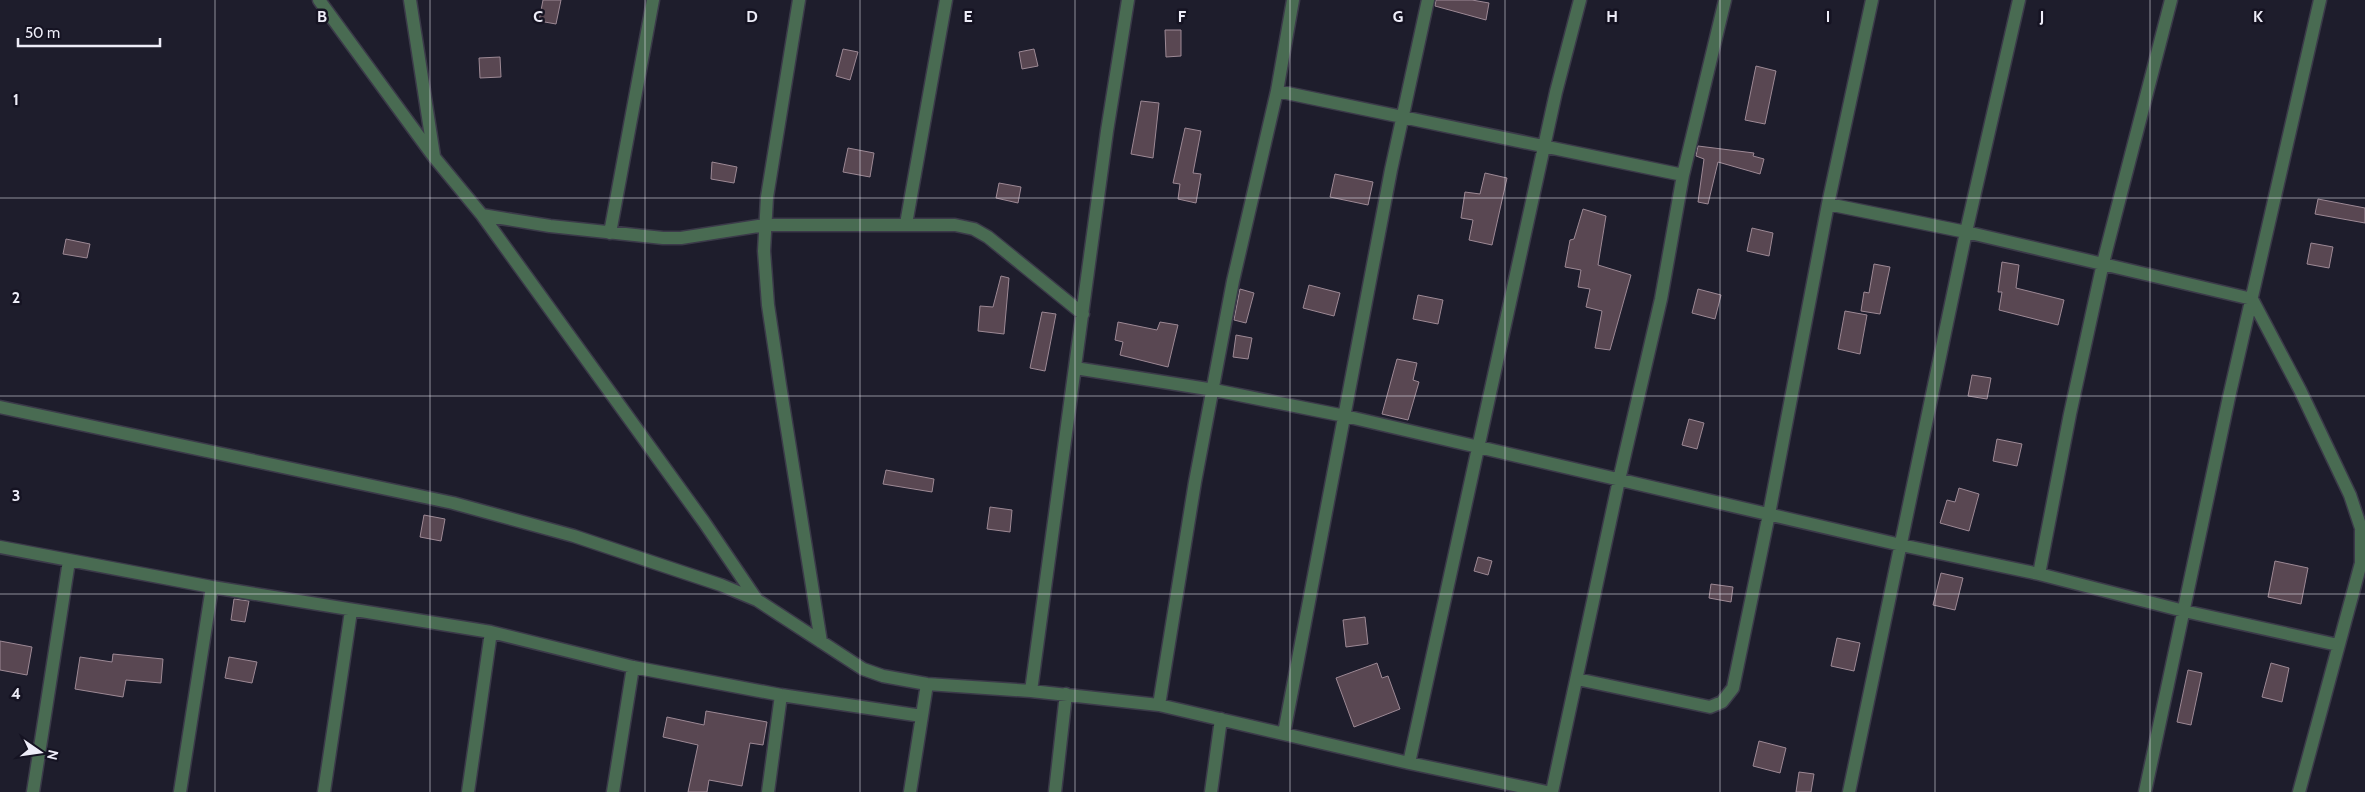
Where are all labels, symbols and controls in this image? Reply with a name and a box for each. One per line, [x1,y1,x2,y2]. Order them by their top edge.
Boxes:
text: B [317,7,327,26]
text: C [533,7,543,26]
text: D [746,7,758,26]
text: E [963,7,973,26]
text: F [1178,7,1187,26]
text: G [1393,7,1403,26]
text: H [1606,7,1618,26]
text: I [1826,7,1830,26]
text: J [2039,7,2044,26]
text: K [2253,7,2263,26]
scale bar [18,15,160,47]
text: 50 m [25,24,60,42]
text: 1 [13,90,19,109]
text: 2 [12,288,20,307]
text: 3 [12,486,20,505]
text: 4 [11,684,21,703]
north arrow [15,727,65,777]
text: N [43,748,63,762]

